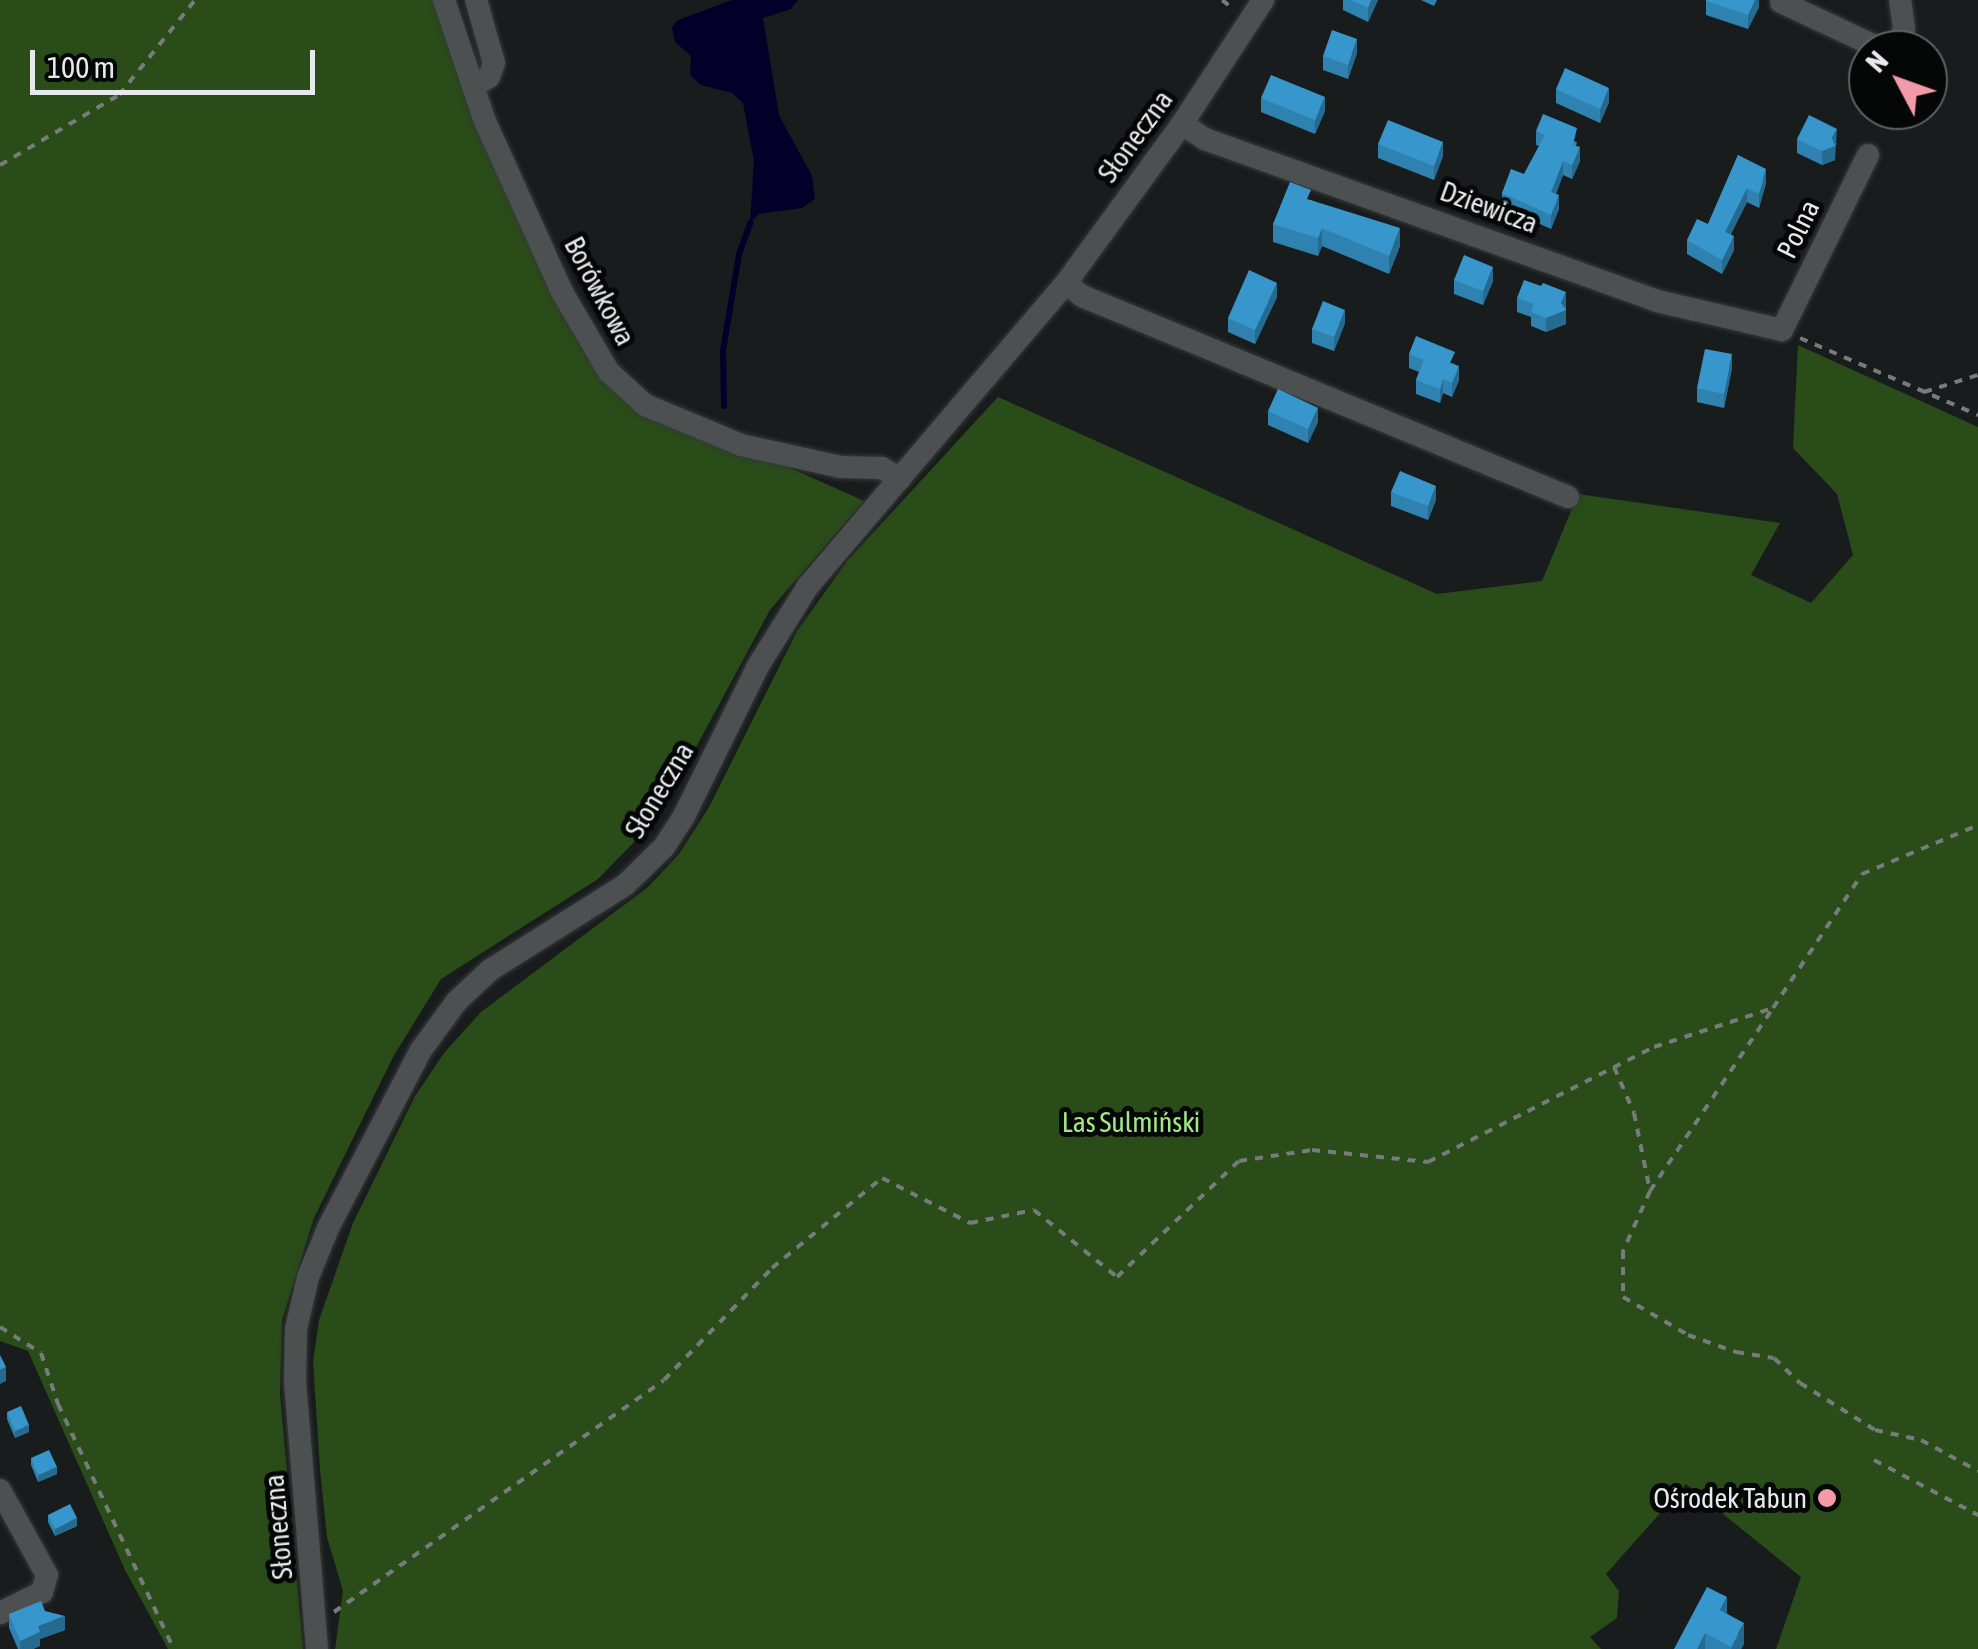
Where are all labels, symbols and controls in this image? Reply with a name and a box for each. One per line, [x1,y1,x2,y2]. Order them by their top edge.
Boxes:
scale bar [35,30,320,92]
north arrow [1848,30,1948,130]
text: N [1859,45,1894,78]
text: 100 m [47,50,115,84]
street label: Słoneczna [1090,84,1180,188]
street label: Dziewicza [1436,174,1542,240]
street label: Polna [1770,194,1826,264]
street label: Borówkowa [557,231,643,351]
street label: Słoneczna [617,736,701,844]
park label: Las Sulmiński [1062,1105,1200,1139]
street label: Słoneczna [257,1473,299,1581]
place label: Ośrodek Tabun [1653,1481,1807,1515]
marker: Ośrodek Tabun [1816,1487,1838,1509]

